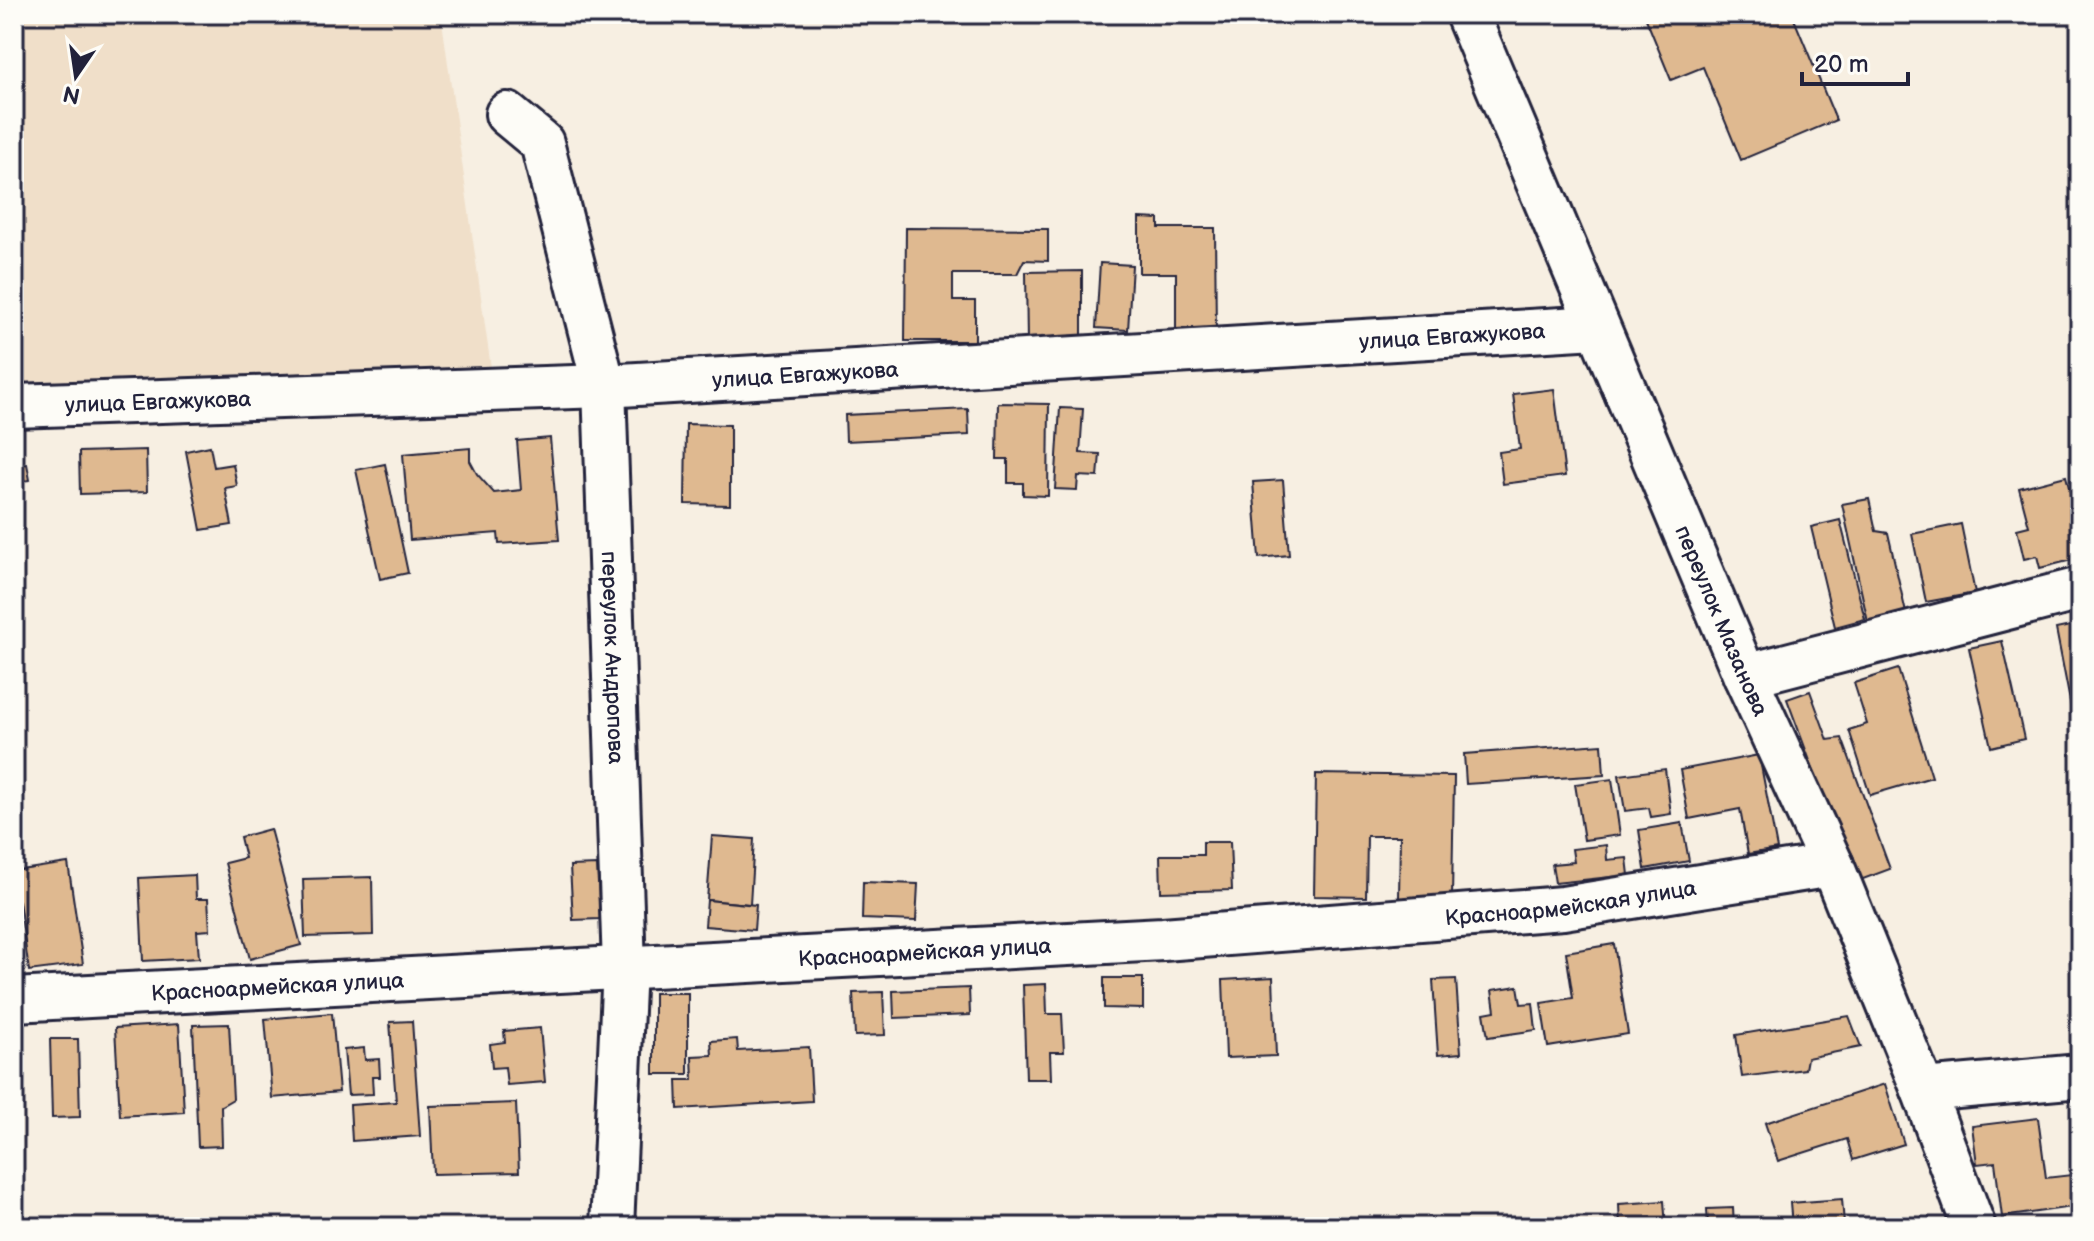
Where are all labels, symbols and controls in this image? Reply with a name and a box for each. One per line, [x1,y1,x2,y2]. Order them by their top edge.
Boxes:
north arrow [36,36,116,116]
scale bar [1802,36,1908,86]
text: 20 m [1814,50,1869,79]
text: N [61,79,83,109]
street label: улица Евгажукова [1358,318,1546,356]
street label: улица Евгажукова [711,357,899,395]
street label: улица Евгажукова [64,386,252,419]
street label: переулок Мазанова [1668,522,1774,721]
street label: переулок Андропова [595,551,629,765]
street label: Красноармейская улица [1444,875,1699,932]
street label: Красноармейская улица [798,933,1052,973]
street label: Красноармейская улица [150,967,405,1008]

